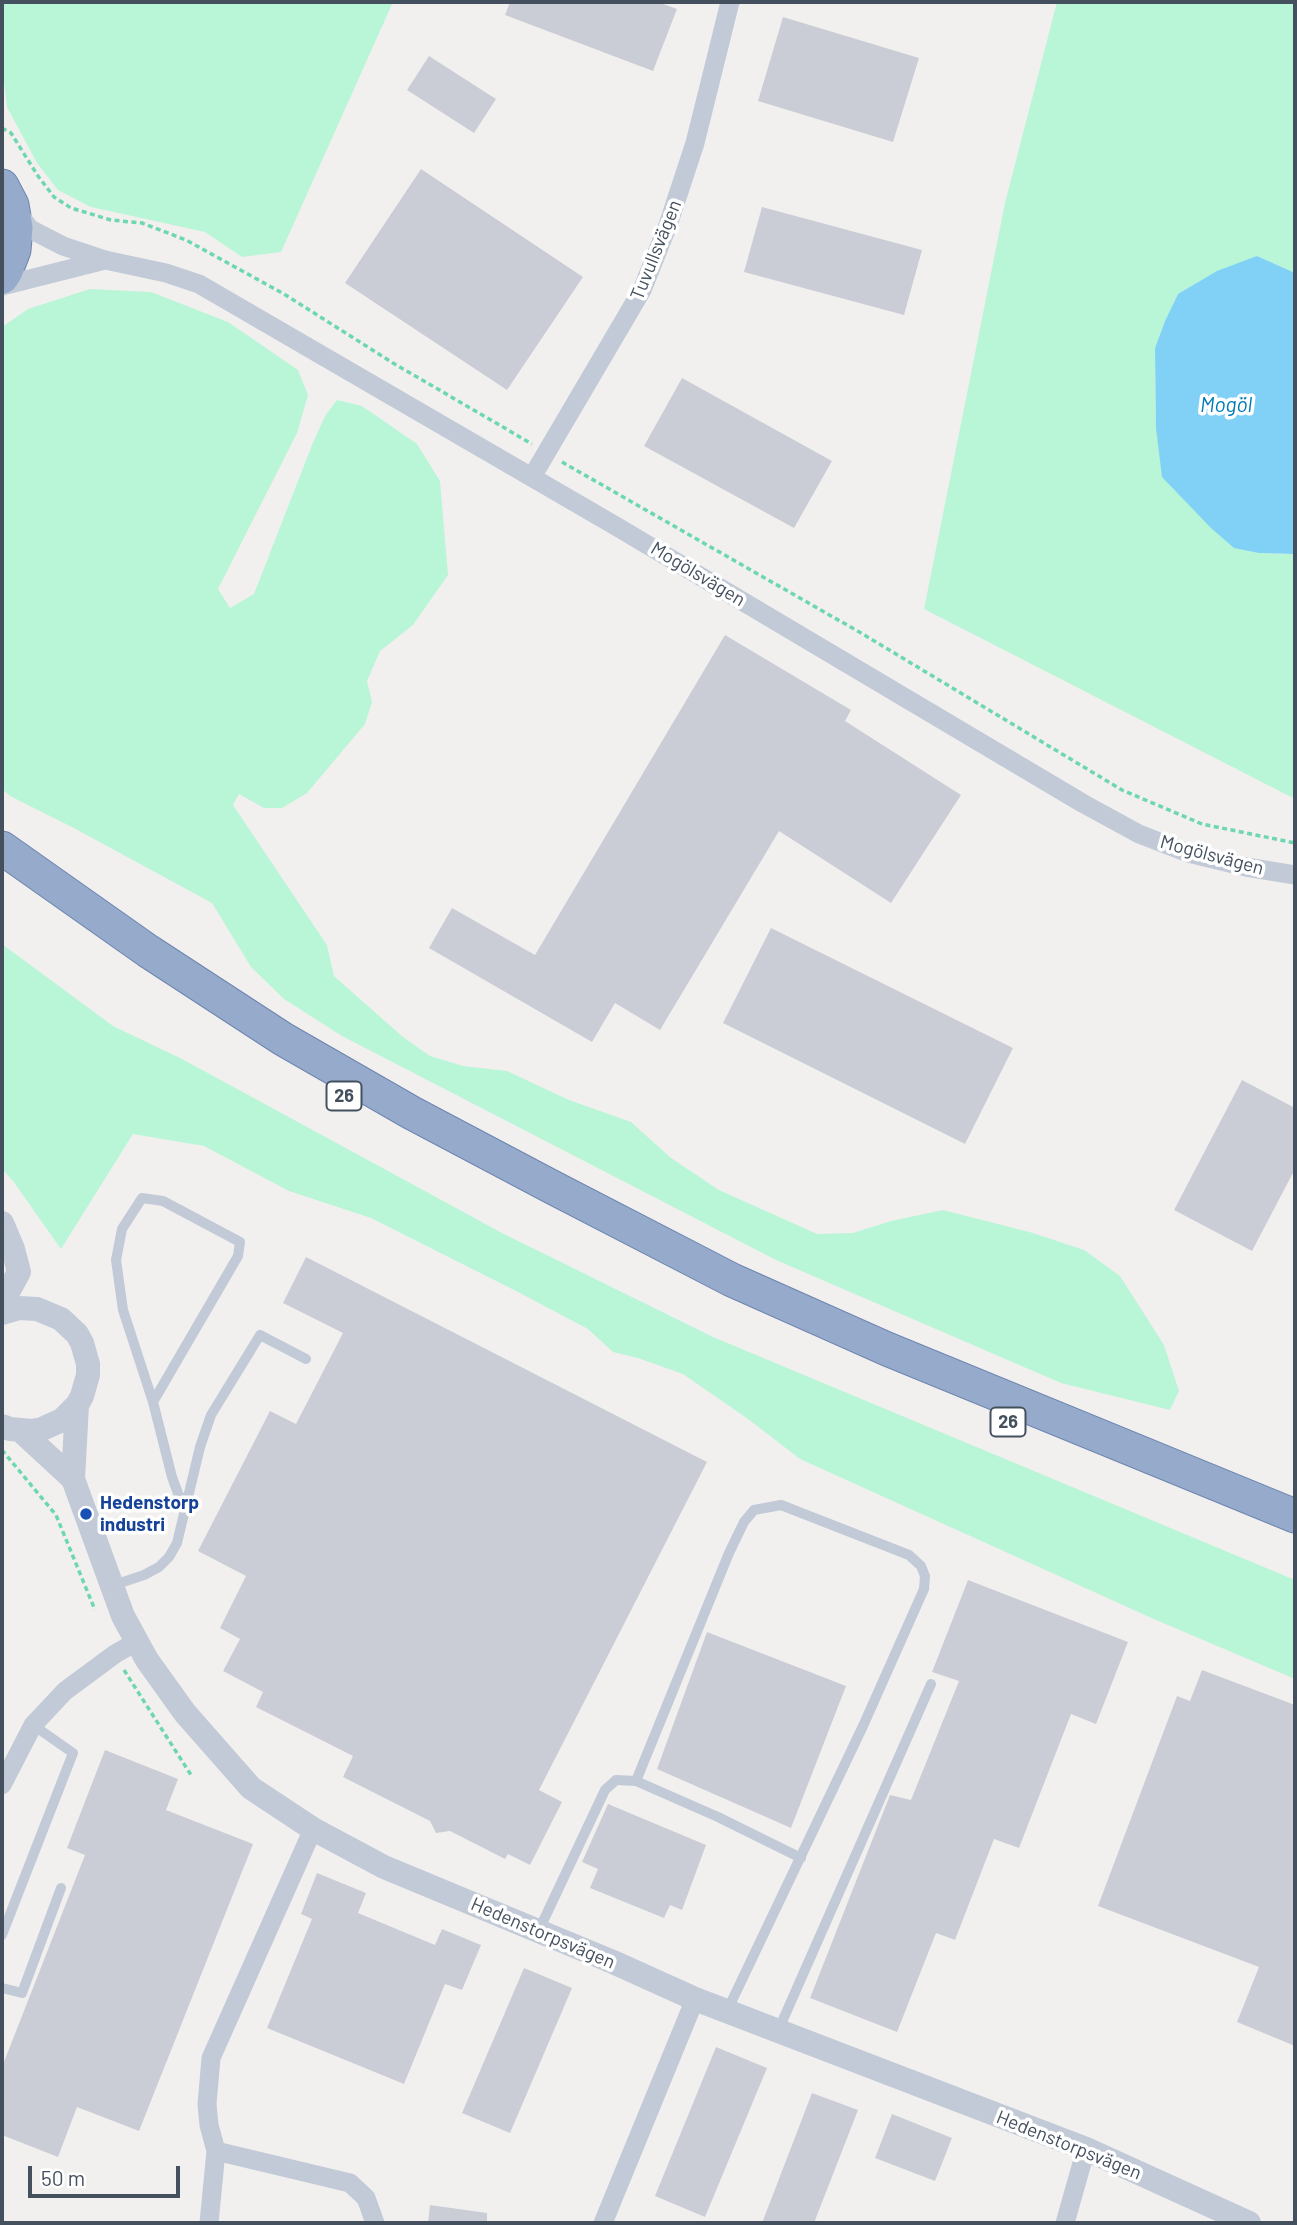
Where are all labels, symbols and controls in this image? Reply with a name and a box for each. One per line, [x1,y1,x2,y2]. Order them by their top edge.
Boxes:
street label: Tuvullsvägen [626,197,686,303]
water label: Mogöl [1200,392,1252,418]
street label: Mogölsvägen [647,537,749,611]
street label: Mogölsvägen [1158,830,1266,880]
road number: 26 [326,1082,362,1111]
road number: 26 [990,1408,1026,1436]
place label: Hedenstorp industri [100,1492,199,1536]
marker: Hedenstorp industri [78,1506,94,1522]
street label: Hedenstorpsvägen [467,1892,619,1974]
street label: Hedenstorpsvägen [993,2106,1145,2184]
scale bar [32,2152,184,2196]
text: 50 m [41,2165,85,2190]

